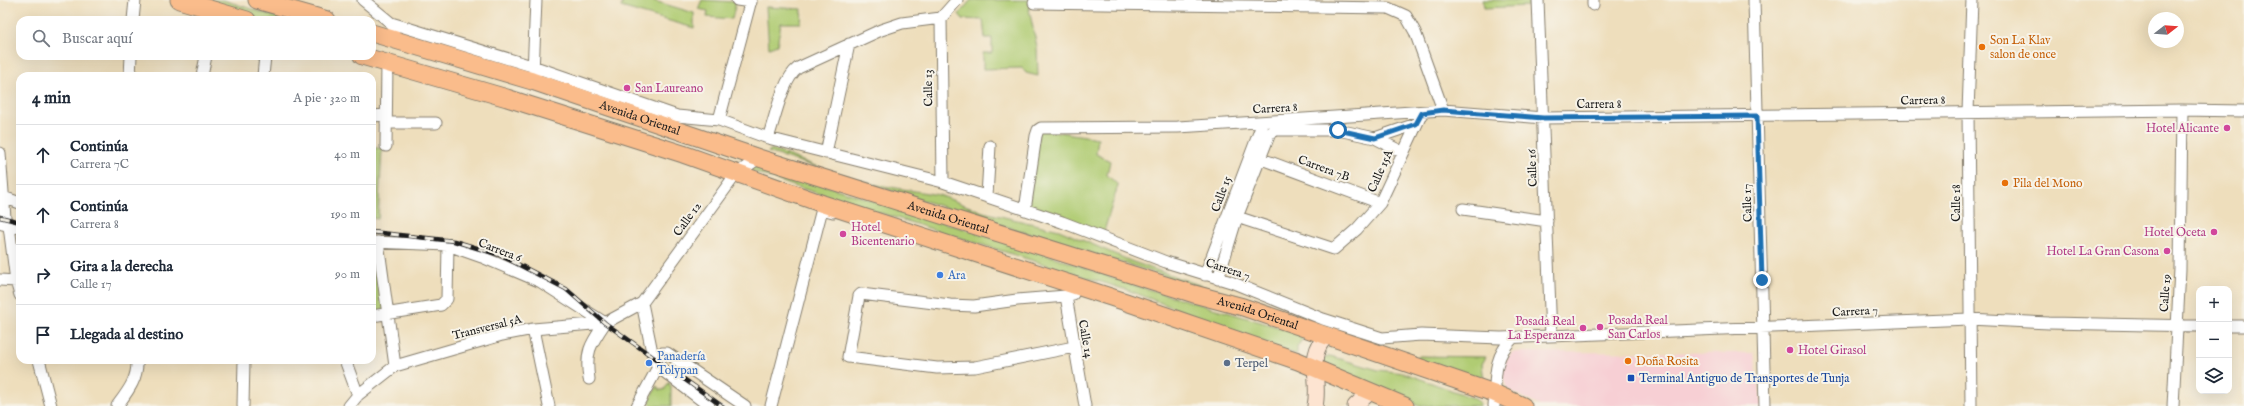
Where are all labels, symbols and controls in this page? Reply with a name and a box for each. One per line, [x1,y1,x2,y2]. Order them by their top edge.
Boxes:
north arrow [2148,12,2184,48]
search box [16,16,376,60]
icon: search [30,27,52,49]
text: Buscar aquí [62,29,132,48]
place label: Son La Klav salon de once [1990,33,2057,62]
marker: Son La Klav salon de once [1977,42,1987,52]
street label: Calle 13 [921,69,936,107]
place label: San Laureano [635,81,704,96]
marker: San Laureano [622,83,632,93]
text: 4 min [32,88,71,109]
text: A pie · 320 m [293,90,360,107]
street label: Carrera 8 [1900,93,1946,108]
street label: Avenida Oriental [596,97,683,139]
street label: Carrera 8 [1577,97,1622,112]
street label: Carrera 8 [1252,100,1298,117]
route start [1329,121,1347,139]
place label: Hotel Alicante [2146,121,2219,136]
marker: Hotel Alicante [2222,123,2232,133]
text: Continúa [70,137,128,156]
icon: ahead [32,144,54,166]
text: 40 m [334,146,360,163]
street label: Calle 15A [1364,147,1397,195]
street label: Calle 16 [1524,148,1541,187]
street label: Carrera 7B [1296,152,1352,185]
text: Carrera 7C [70,156,129,173]
street label: Calle 15 [1208,174,1235,214]
place label: Pila del Mono [2013,176,2083,191]
marker: Pila del Mono [2000,178,2010,188]
street label: Calle 17 [1739,183,1756,222]
street label: Calle 18 [1949,184,1964,222]
text: Continúa [70,197,128,216]
street label: Avenida Oriental [905,198,991,238]
street label: Calle 12 [670,199,705,239]
icon: ahead [32,204,54,226]
text: 190 m [330,206,360,223]
text: Carrera 8 [70,216,119,233]
place label: Hotel Bicentenario [851,220,915,249]
place label: Hotel Oceta [2144,225,2207,240]
marker: Hotel Oceta [2209,227,2219,237]
marker: Hotel Bicentenario [838,229,848,239]
street label: Carrera 6 [476,235,525,266]
place label: Hotel La Gran Casona [2046,244,2160,259]
marker: Hotel La Gran Casona [2162,246,2172,256]
street label: Carrera 7 [1204,255,1252,284]
text: Gira a la derecha [70,257,173,276]
icon: right [32,264,54,286]
text: 90 m [335,266,360,283]
place label: Ara [947,268,967,283]
marker: Ara [935,270,945,280]
route end [1753,271,1771,289]
street label: Calle 19 [2157,273,2174,313]
text: Calle 17 [70,276,112,293]
map controls [2196,286,2232,394]
button: + [2196,286,2232,322]
street label: Avenida Oriental [1214,293,1301,334]
street label: Carrera 7 [1832,303,1878,320]
street label: Transversal 5A [451,311,524,343]
place label: Posada Real San Carlos [1608,313,1669,342]
place label: Posada Real La Esperanza [1507,314,1576,344]
street label: Calle 14 [1075,319,1096,360]
marker: Posada Real San Carlos [1595,322,1605,332]
button: − [2196,322,2232,358]
marker: Posada Real La Esperanza [1578,323,1588,333]
icon: arrive [32,324,54,346]
text: Llegada al destino [70,325,183,344]
place label: Hotel Girasol [1798,343,1867,358]
marker: Hotel Girasol [1785,345,1795,355]
place label: Panadería Tolypan [657,349,706,379]
place label: Doña Rosita [1636,354,1699,369]
place label: Terpel [1235,356,1269,372]
marker: Doña Rosita [1623,356,1633,366]
marker: Panadería Tolypan [644,358,654,368]
marker: Terpel [1222,358,1232,368]
button: layers [2196,358,2232,394]
place label: Terminal Antiguo de Transportes de Tunja [1639,371,1850,387]
marker: Terminal Antiguo de Transportes de Tunja [1626,373,1636,383]

